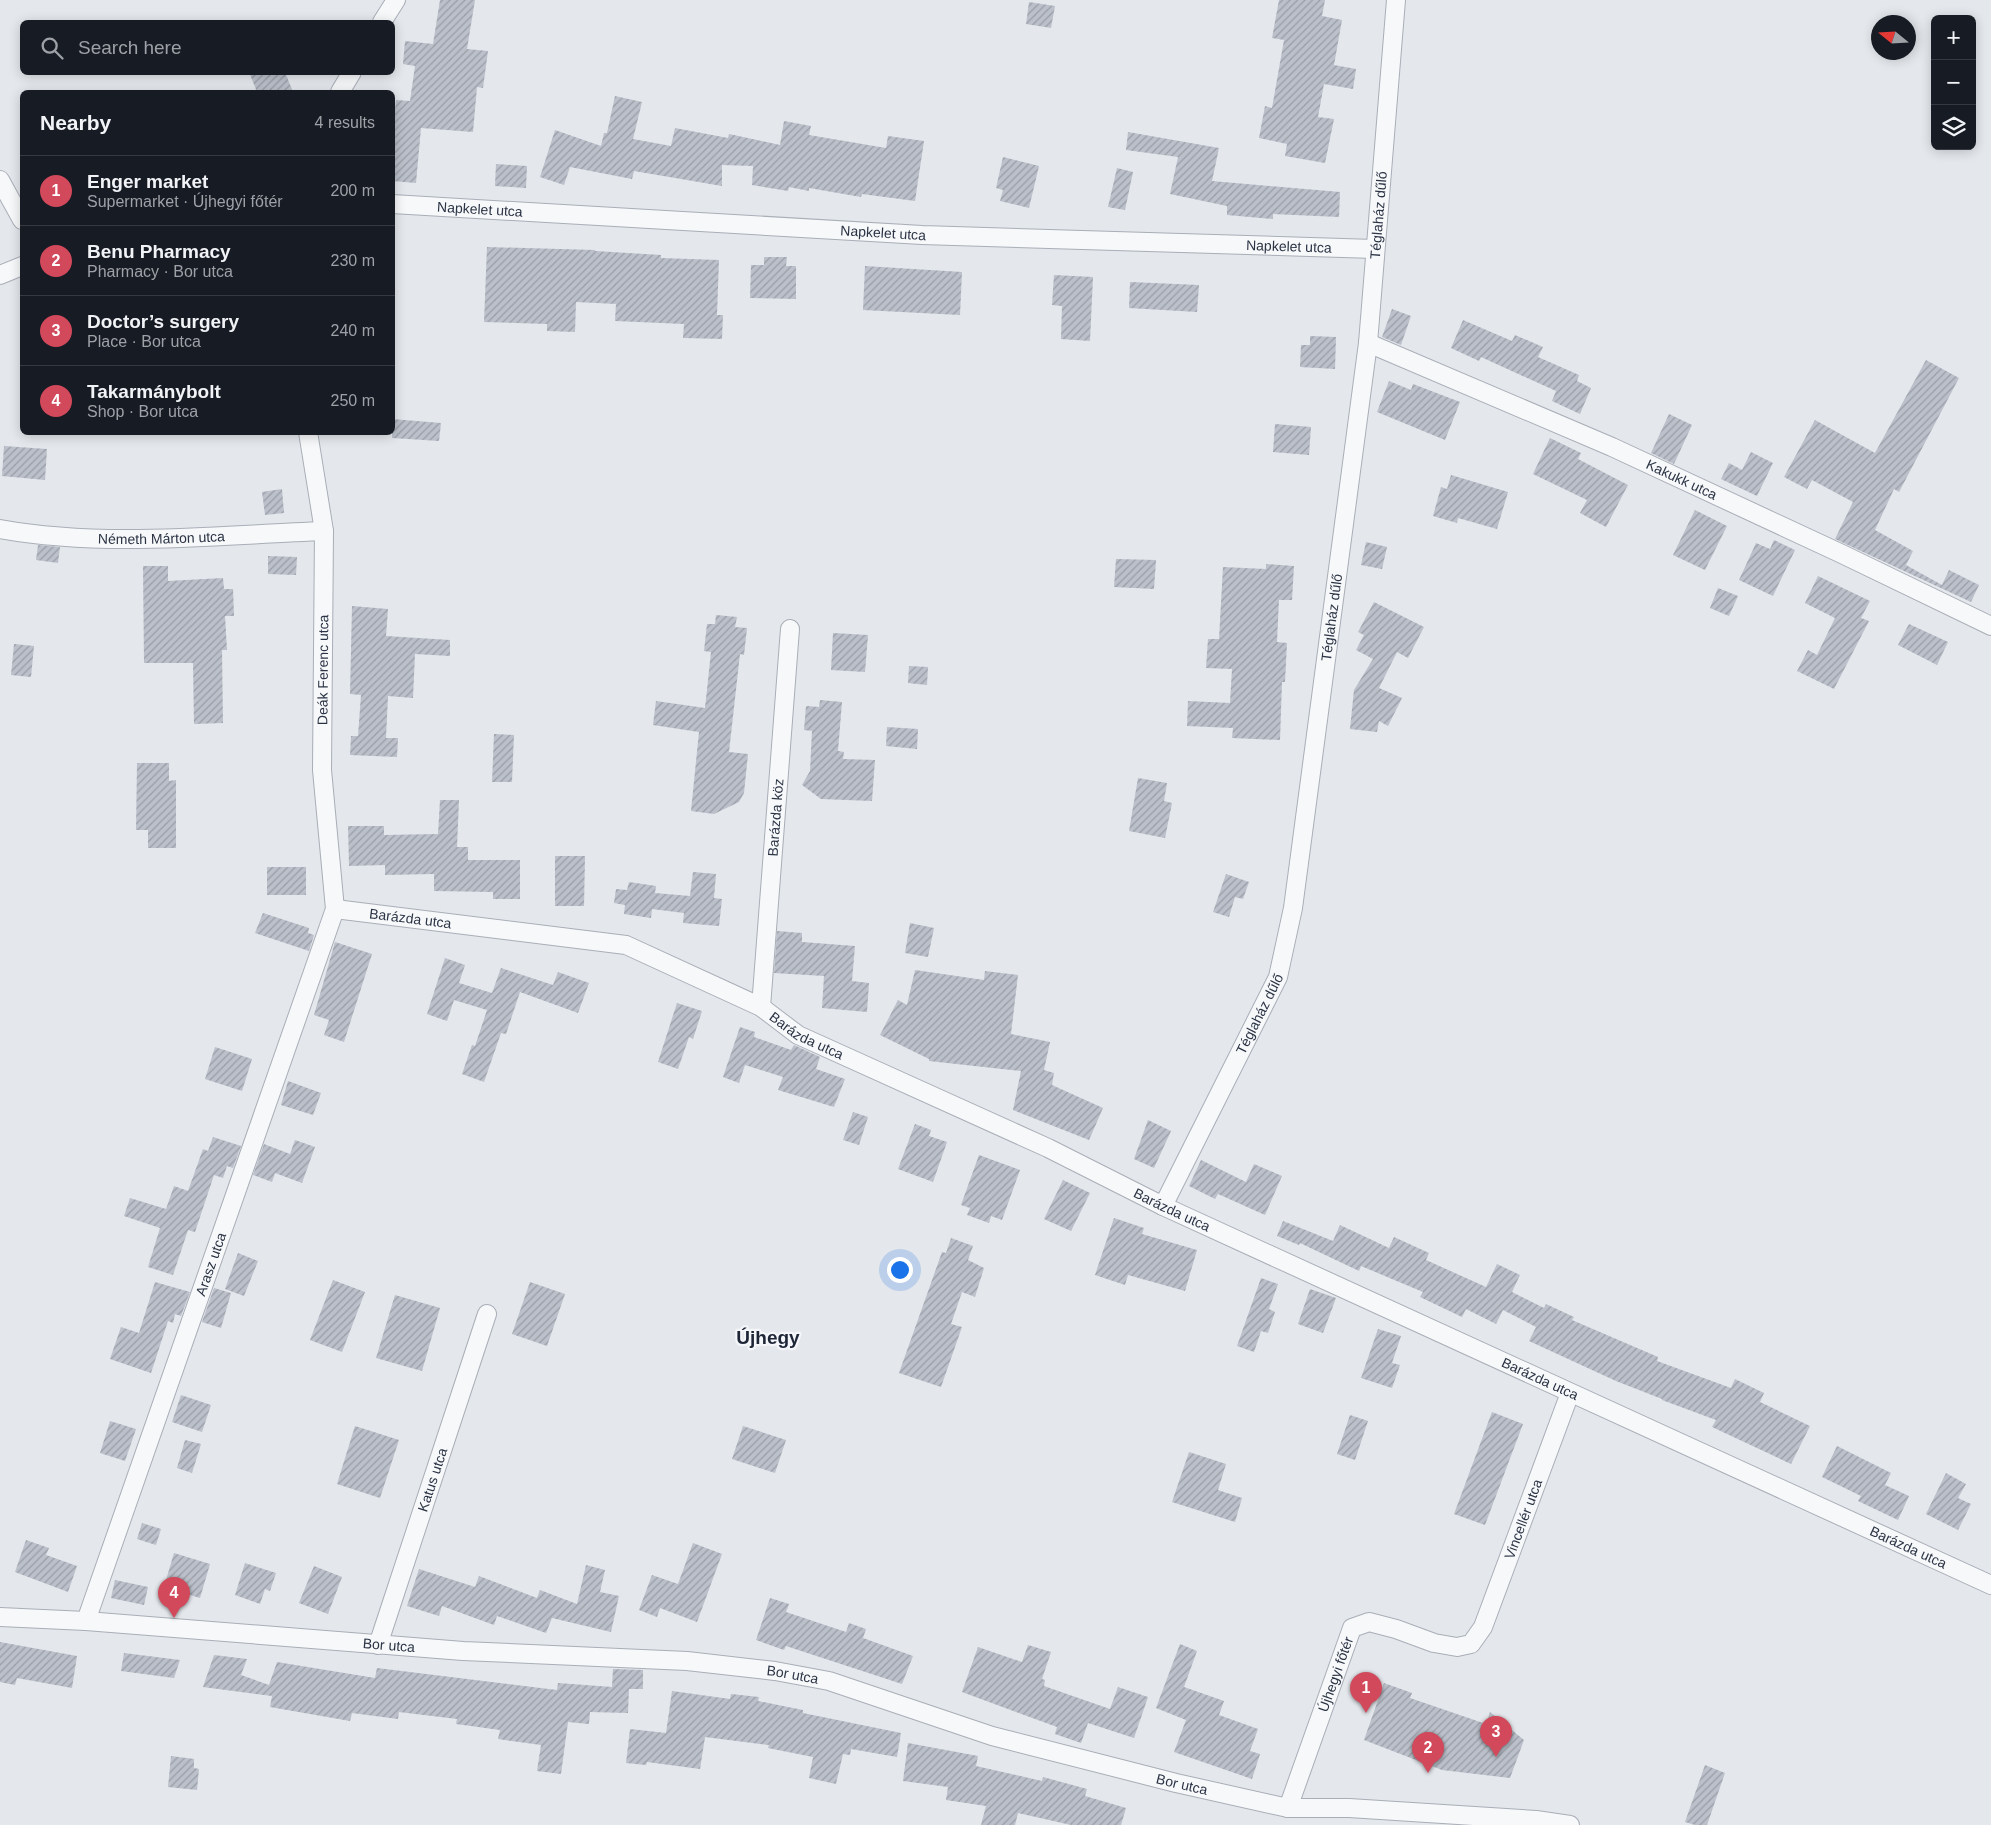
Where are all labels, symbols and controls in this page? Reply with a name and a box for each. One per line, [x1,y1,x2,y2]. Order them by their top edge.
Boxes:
north arrow [1871,15,1916,60]
map controls [1931,15,1976,150]
button: + [1931,15,1976,60]
search box [20,20,395,75]
icon: search [38,34,66,62]
text: Search here [78,37,182,58]
button: − [1931,60,1976,105]
button: layers [1931,105,1976,150]
text: Nearby [40,111,111,134]
text: 4 results [315,114,375,131]
text: Enger market [87,171,208,192]
street label: Téglaház dűlő [1367,171,1390,260]
text: 1 [52,182,60,199]
text: 200 m [331,182,375,199]
text: Supermarket · Újhegyi főtér [87,193,283,210]
street label: Napkelet utca [437,199,523,220]
street label: Napkelet utca [840,222,926,243]
street label: Napkelet utca [1246,237,1332,256]
text: Benu Pharmacy [87,241,231,262]
text: 2 [52,252,60,269]
text: 230 m [331,252,375,269]
text: Pharmacy · Bor utca [87,263,233,280]
text: Doctor’s surgery [87,311,239,332]
text: 3 [52,322,60,339]
text: 240 m [331,322,375,339]
text: Place · Bor utca [87,333,201,350]
text: Takarmánybolt [87,381,221,402]
text: 4 [52,392,60,409]
text: 250 m [331,392,375,409]
text: Shop · Bor utca [87,403,198,420]
street label: Kakukk utca [1644,456,1720,503]
street label: Németh Márton utca [98,528,226,547]
street label: Téglaház dűlő [1318,573,1345,662]
street label: Deák Ferenc utca [314,614,331,725]
street label: Barázda köz [765,778,786,857]
street label: Barázda utca [368,905,453,931]
street label: Téglaház dűlő [1233,971,1286,1057]
street label: Barázda utca [766,1008,846,1063]
street label: Barázda utca [1131,1185,1213,1235]
street label: Arasz utca [192,1230,229,1298]
your location [887,1257,913,1283]
district label: Újhegy [736,1327,800,1348]
street label: Barázda utca [1499,1354,1581,1403]
street label: Katus utca [414,1446,450,1514]
street label: Vincellér utca [1501,1477,1545,1561]
street label: Barázda utca [1867,1523,1949,1572]
pin: 4 [158,1577,190,1618]
street label: Újhegyi főtér [1315,1634,1356,1714]
street label: Bor utca [362,1635,416,1655]
street label: Bor utca [766,1662,820,1687]
pin: 1 [1350,1672,1382,1713]
pin: 3 [1480,1716,1512,1757]
pin: 2 [1412,1732,1444,1773]
street label: Bor utca [1155,1770,1209,1798]

